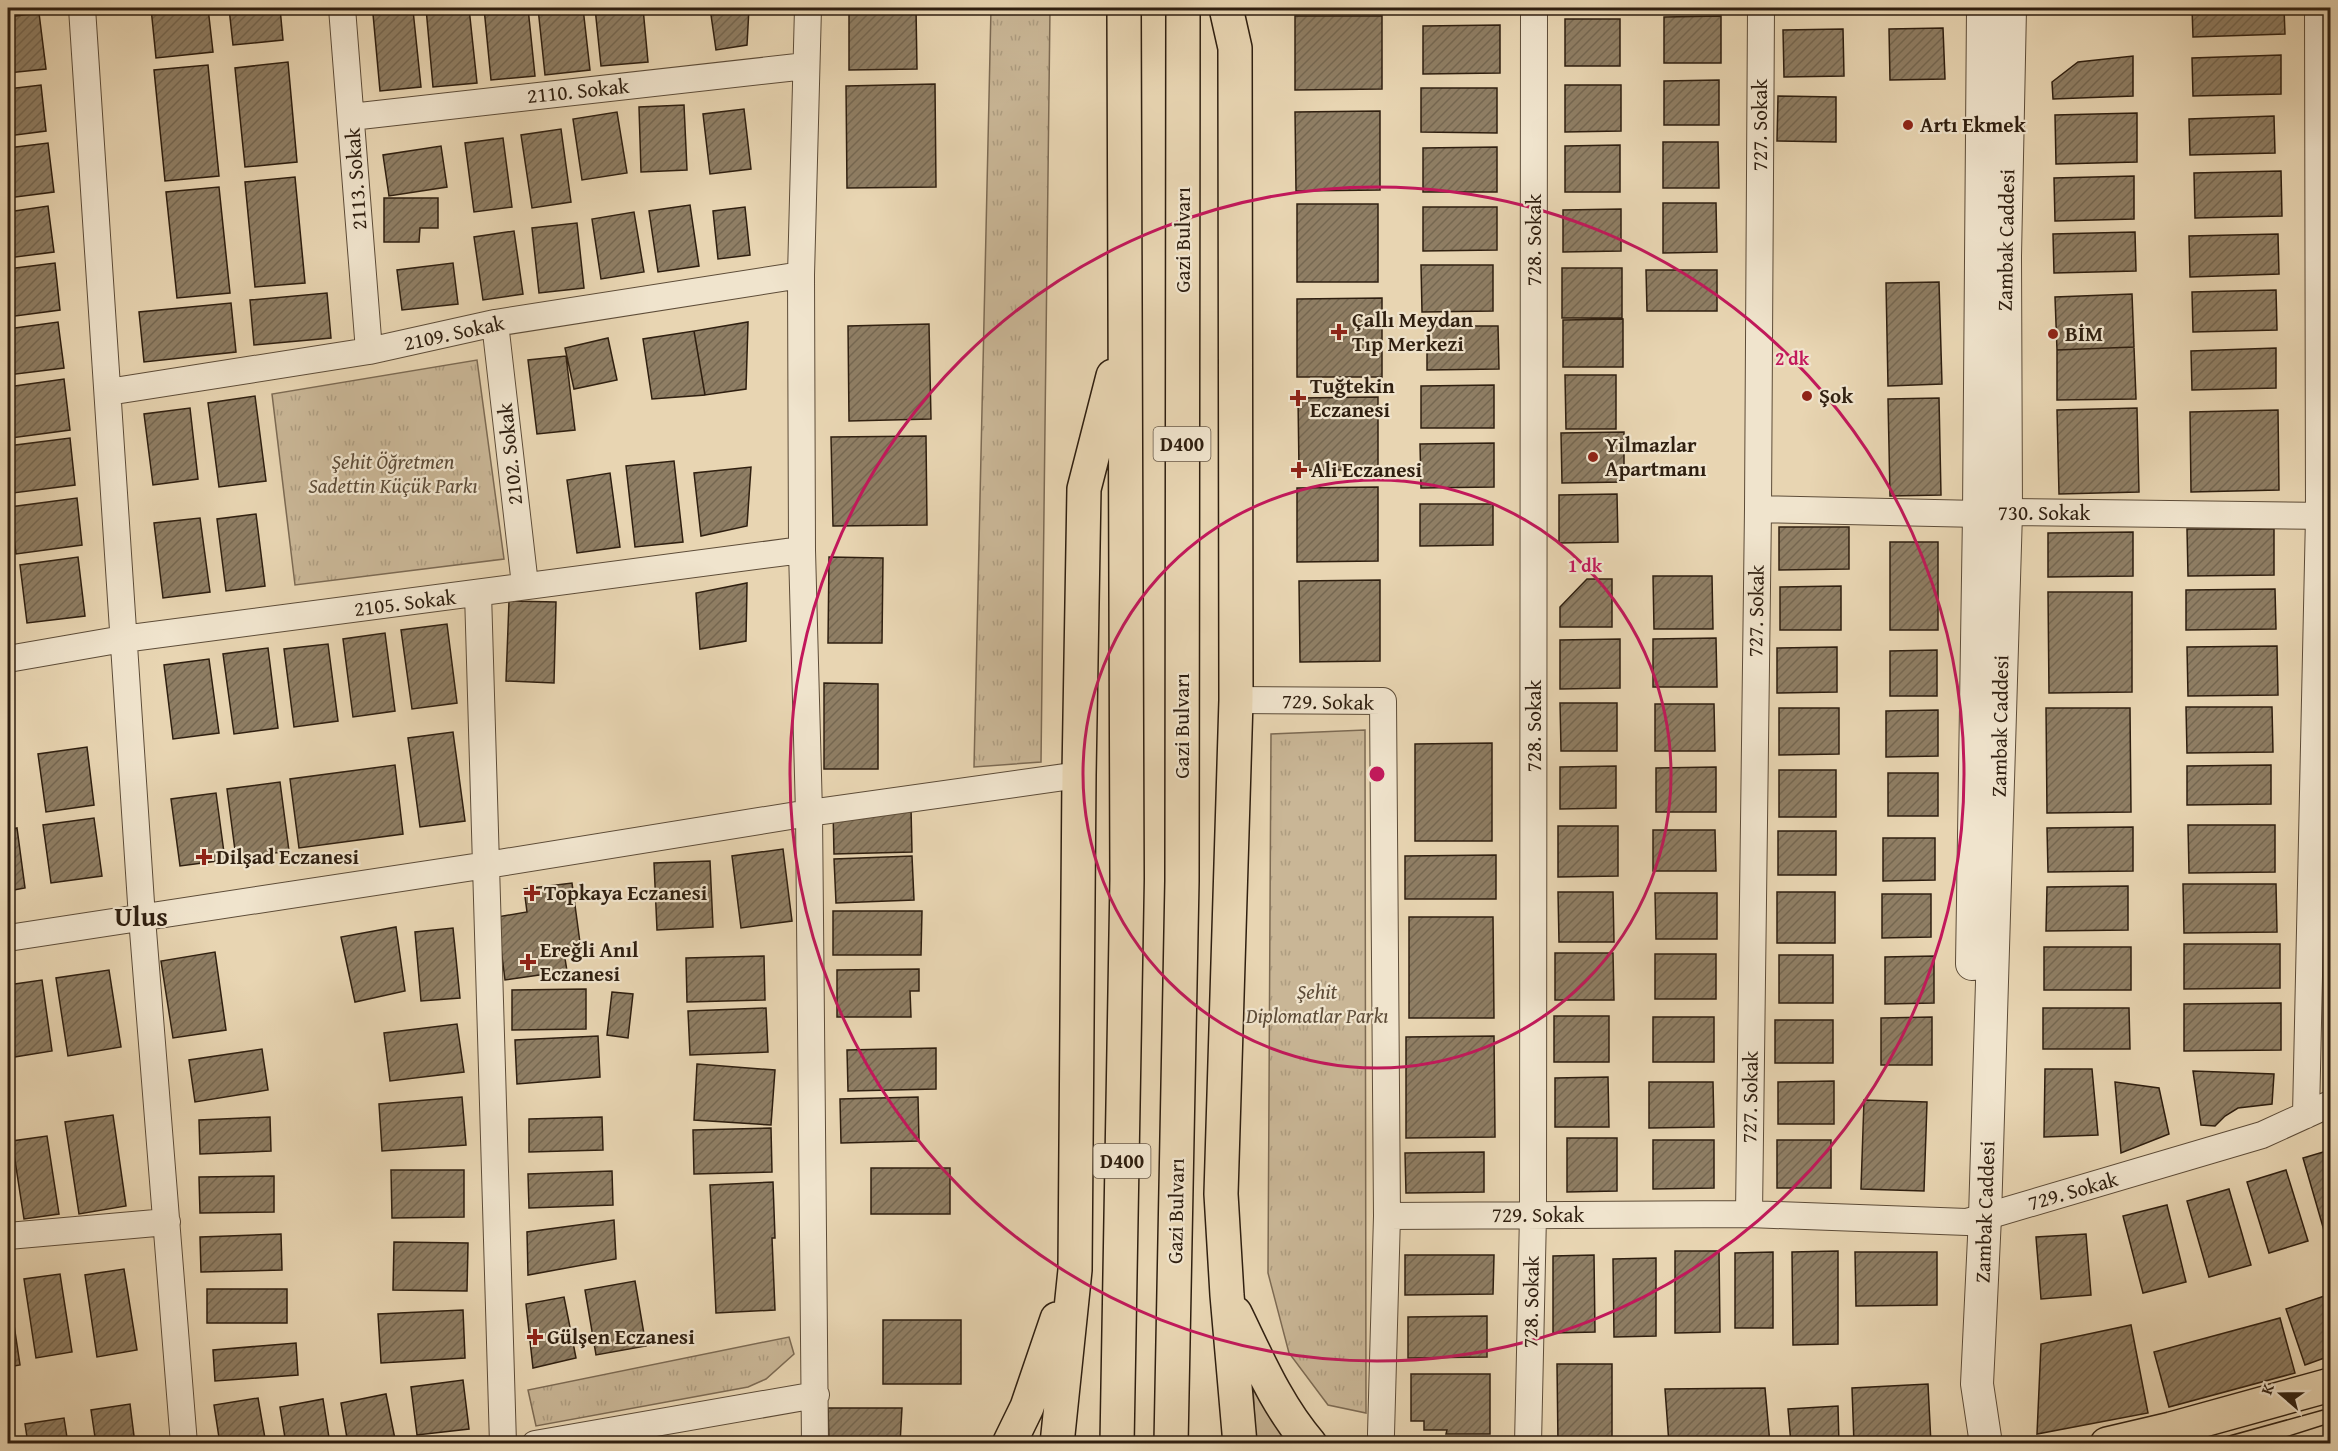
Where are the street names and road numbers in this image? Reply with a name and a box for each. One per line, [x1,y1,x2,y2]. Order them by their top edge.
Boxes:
street label: 2110. Sokak [525,70,631,111]
street label: 727. Sokak [1744,79,1775,171]
street label: 2113. Sokak [336,127,375,231]
street label: Zambak Caddesi [1989,169,2022,311]
street label: Gazi Bulvarı [1167,187,1198,293]
street label: 728. Sokak [1518,194,1549,286]
street label: 2109. Sokak [401,307,508,358]
street label: 2102. Sokak [489,401,530,507]
road number: D400 [1154,427,1210,461]
street label: 730. Sokak [1998,497,2090,528]
street label: 727. Sokak [1739,564,1772,657]
street label: 2105. Sokak [352,581,458,624]
street label: Zambak Caddesi [1983,655,2016,797]
street label: Gazi Bulvarı [1166,673,1197,779]
street label: 728. Sokak [1518,680,1549,772]
street label: 729. Sokak [1282,685,1375,718]
street label: 727. Sokak [1733,1050,1766,1143]
street label: Zambak Caddesi [1967,1140,2002,1284]
road number: D400 [1094,1144,1150,1178]
street label: Gazi Bulvarı [1159,1158,1192,1264]
street label: 729. Sokak [2024,1163,2122,1218]
street label: 729. Sokak [1492,1199,1584,1230]
street label: 728. Sokak [1514,1255,1547,1348]

